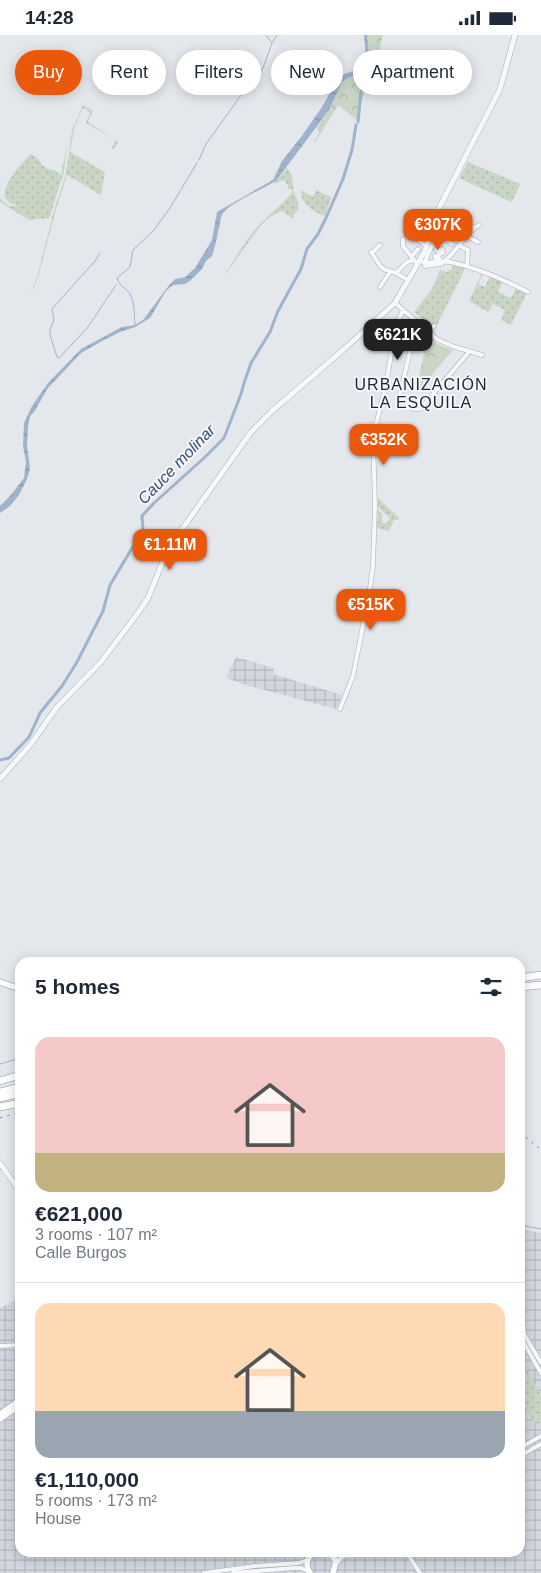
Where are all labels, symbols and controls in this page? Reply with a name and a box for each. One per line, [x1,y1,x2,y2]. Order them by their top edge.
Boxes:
text: 14:28 [25,7,74,28]
chip: Buy [15,50,82,95]
chip: Rent [92,50,166,95]
chip: Filters [176,50,261,95]
chip: New [271,50,343,95]
chip: Apartment [353,50,472,95]
pin: €307K [403,209,473,251]
text: €307K [414,216,462,233]
pin: €621K [363,319,433,361]
text: €621K [374,326,422,343]
district label: URBANIZACIÓN LA ESQUILA [355,375,487,411]
water label: Cauce molinar [134,421,219,507]
pin: €352K [349,423,419,466]
text: €352K [360,431,408,448]
pin: €1.11M [129,529,211,571]
text: €1.11M [144,536,196,553]
pin: €515K [336,589,406,631]
text: €515K [347,596,395,613]
icon: filters [477,973,505,1001]
text: 5 homes [35,975,120,998]
icon: home [225,1070,315,1160]
text: €621,000 [35,1202,123,1225]
text: 3 rooms · 107 m² [35,1226,157,1243]
text: Calle Burgos [35,1244,127,1261]
icon: home [225,1335,315,1425]
text: €1,110,000 [35,1468,139,1491]
text: 5 rooms · 173 m² [35,1492,157,1509]
text: House [35,1510,81,1527]

